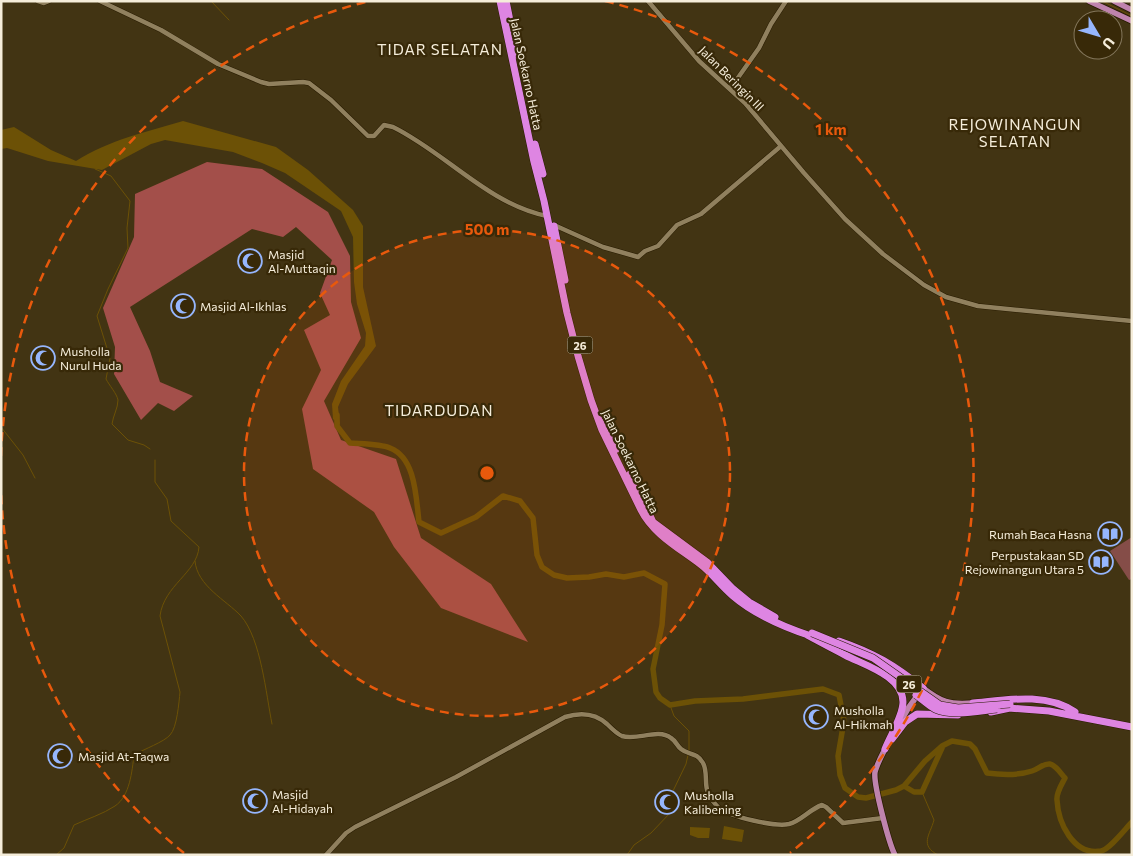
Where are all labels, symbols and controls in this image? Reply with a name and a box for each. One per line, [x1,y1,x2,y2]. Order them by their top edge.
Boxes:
north arrow [1073,10,1123,60]
street label: Jalan Soekarno Hatta [507,17,546,131]
text: U [1099,34,1118,53]
district label: TIDAR SELATAN [377,40,503,58]
street label: Jalan Beringin III [696,43,767,114]
district label: REJOWINANGUN SELATAN [949,115,1081,150]
text: 1 km [815,120,847,138]
text: 500 m [465,220,509,238]
place label: Masjid Al-Muttaqin [268,247,336,275]
mosque icon: Masjid Al-Muttaqin [237,248,263,274]
mosque icon: Masjid Al-Ikhlas [170,293,196,319]
place label: Masjid Al-Ikhlas [200,299,286,313]
road number: 26 [568,336,592,354]
place label: Musholla Nurul Huda [60,344,122,372]
mosque icon: Musholla Nurul Huda [30,345,56,371]
district label: TIDARDUDAN [384,401,494,419]
street label: Jalan Soekarno Hatta [599,407,662,516]
centre of rings [478,464,496,482]
library icon: Rumah Baca Hasna [1097,521,1123,547]
place label: Rumah Baca Hasna [989,527,1092,541]
place label: Perpustakaan SD Rejowinangun Utara 5 [965,548,1084,576]
library icon: Perpustakaan SD Rejowinangun Utara 5 [1088,549,1114,575]
road number: 26 [896,676,922,692]
place label: Musholla Al-Hikmah [834,703,893,731]
mosque icon: Musholla Al-Hikmah [803,704,829,730]
mosque icon: Masjid At-Taqwa [47,743,73,769]
place label: Masjid At-Taqwa [78,749,169,763]
place label: Masjid Al-Hidayah [272,787,333,815]
mosque icon: Masjid Al-Hidayah [242,788,268,814]
place label: Musholla Kalibening [684,788,742,816]
mosque icon: Musholla Kalibening [654,789,680,815]

